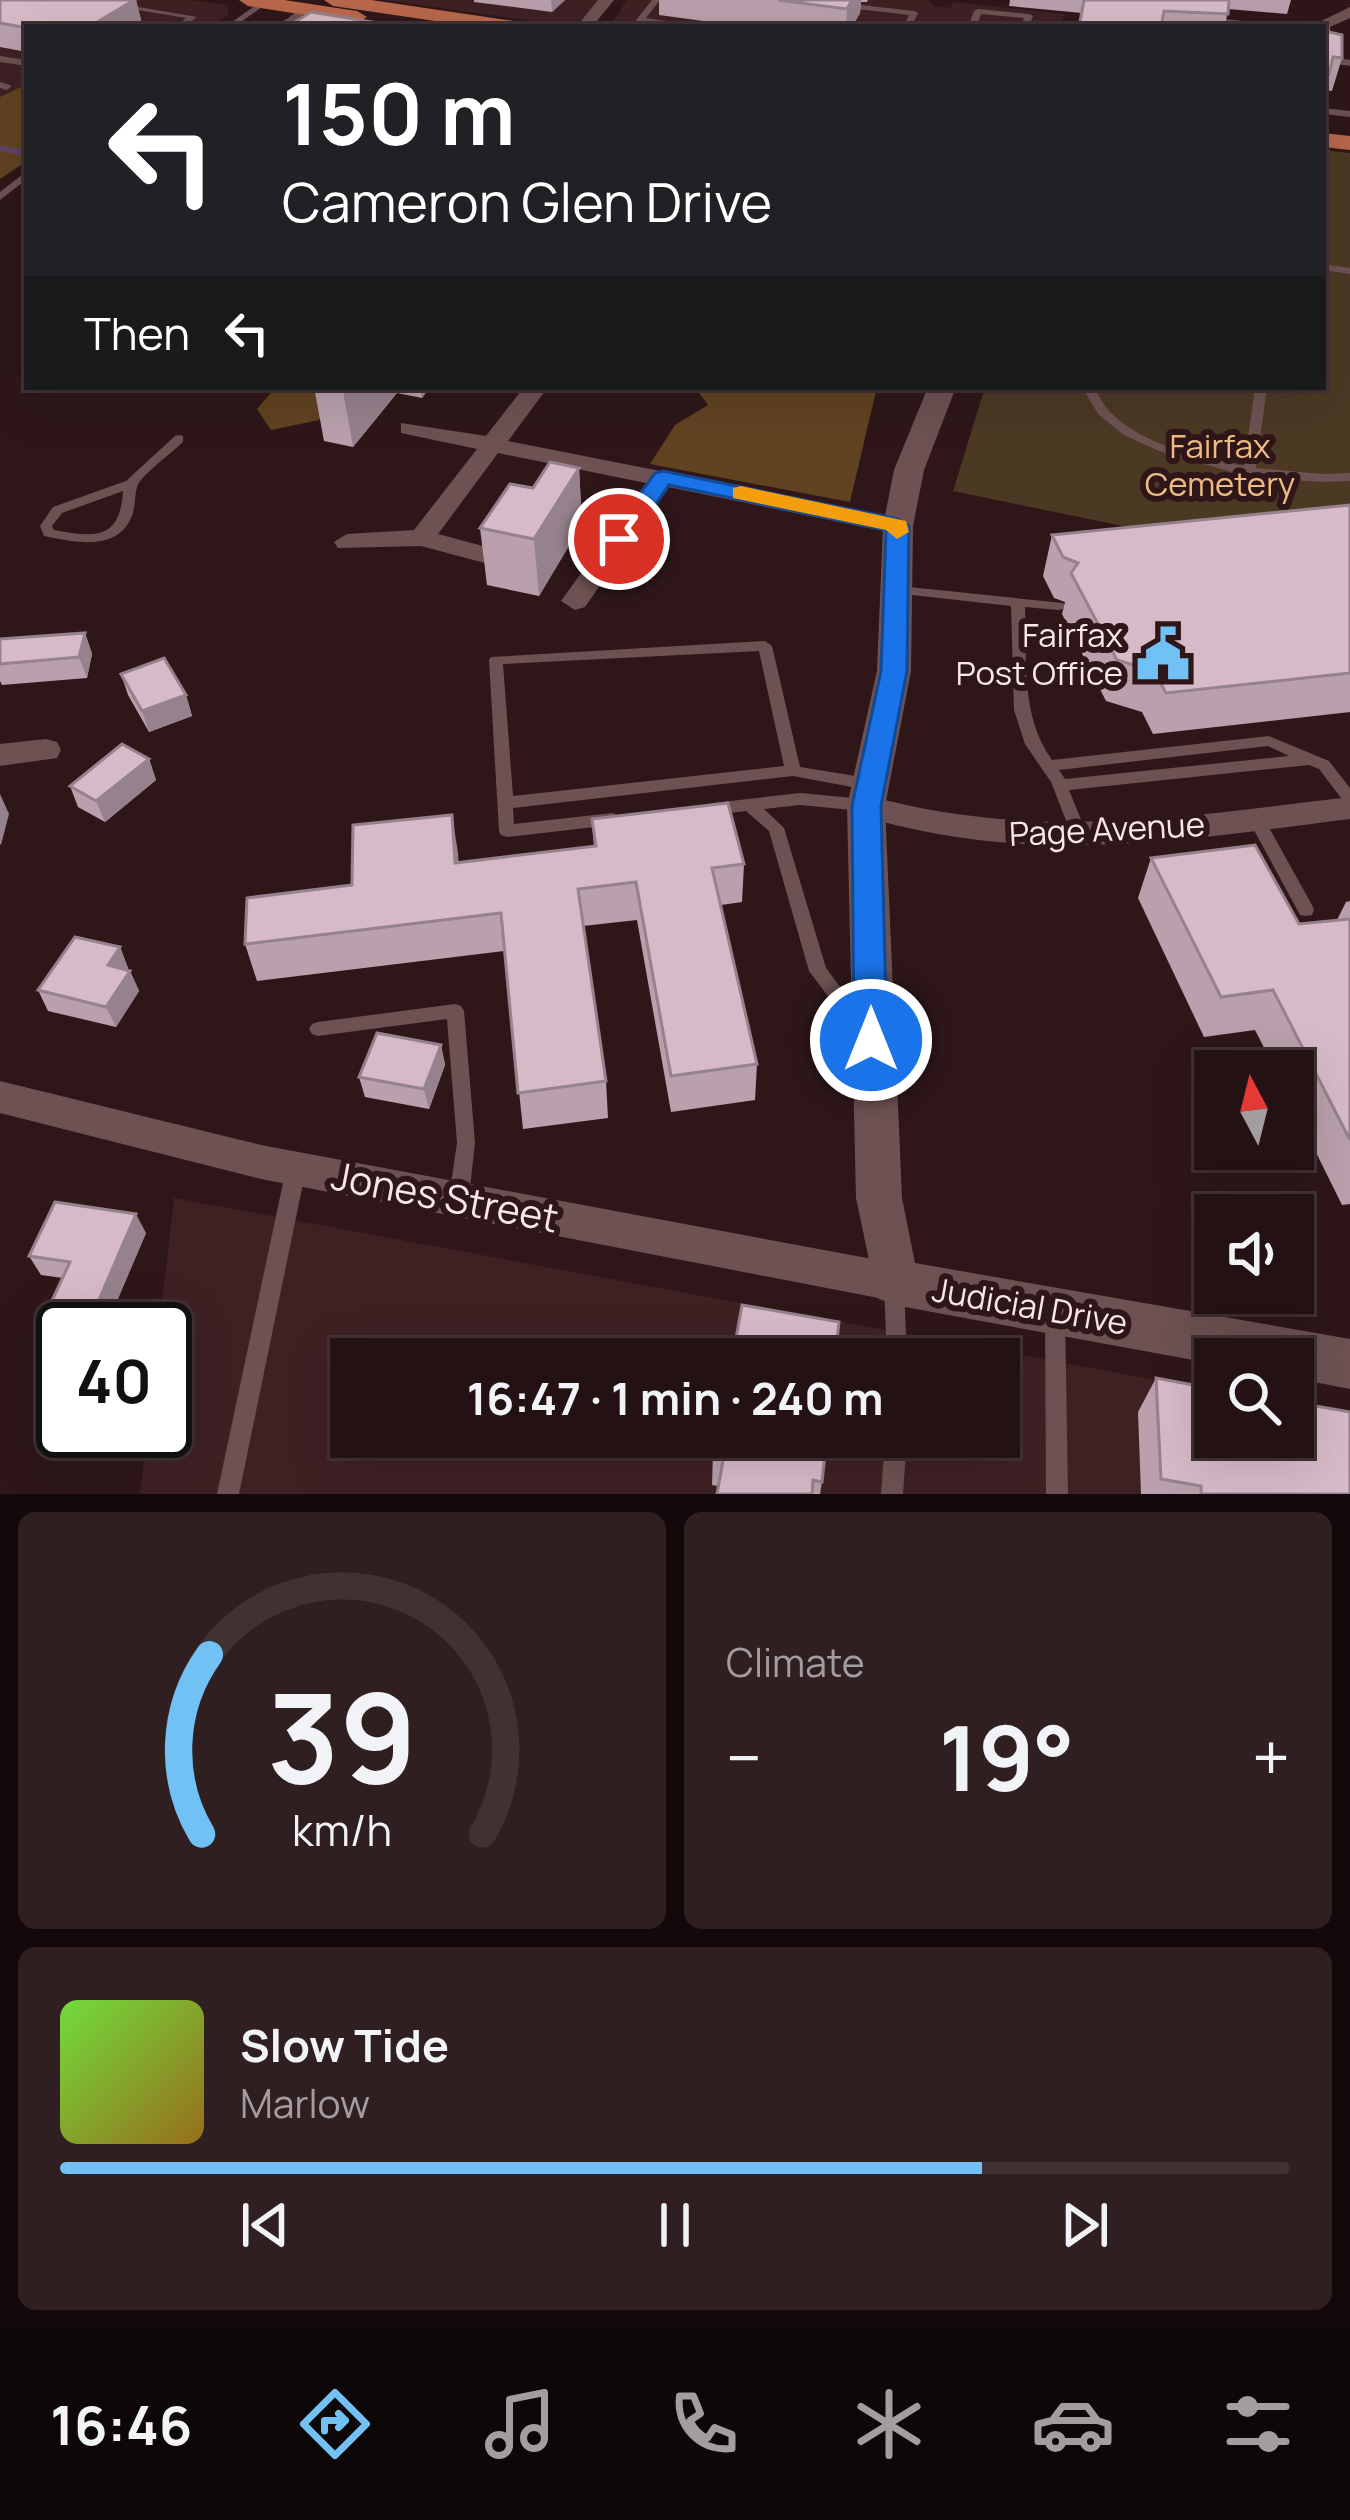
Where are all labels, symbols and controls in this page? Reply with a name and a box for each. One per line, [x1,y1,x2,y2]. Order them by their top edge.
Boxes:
text: 150 m [282,55,516,170]
icon: left [84,72,240,228]
text: Cameron Glen Drive [282,164,772,238]
icon: left [214,300,280,366]
text: Then [84,302,190,364]
park label: Fairfax Cemetery [1145,423,1295,506]
pin [568,488,670,590]
icon: arrive [586,506,652,572]
place label: Fairfax Post Office [956,612,1124,695]
public building icon: Fairfax Post Office [1134,625,1192,683]
street label: Page Avenue [1008,801,1206,856]
position arrow [808,977,934,1103]
north arrow [1194,1050,1314,1170]
map controls [1194,1050,1314,1458]
street label: Jones Street [327,1148,563,1244]
button: sound [1194,1194,1314,1314]
street label: Judicial Drive [929,1266,1131,1345]
speed limit sign: 40 [36,1302,192,1458]
button: search [1194,1338,1314,1458]
text: 16:47 · 1 min · 240 m [467,1367,883,1429]
text: Climate [726,1635,865,1689]
text: 39 [267,1650,417,1820]
text: 19° [939,1695,1075,1818]
text: − [726,1712,762,1802]
text: + [1252,1712,1290,1802]
text: km/h [292,1799,392,1858]
text: Slow Tide [240,2014,449,2076]
text: Marlow [240,2076,370,2130]
icon: previous [232,2192,298,2258]
icon: pause [642,2192,708,2258]
icon: next [1052,2192,1118,2258]
icon: directions [293,2382,377,2466]
icon: music [478,2382,562,2466]
icon: phone [662,2382,746,2466]
icon: climate [847,2382,931,2466]
icon: car [1031,2382,1115,2466]
icon: filters [1216,2382,1300,2466]
text: 16:46 [50,2387,192,2461]

